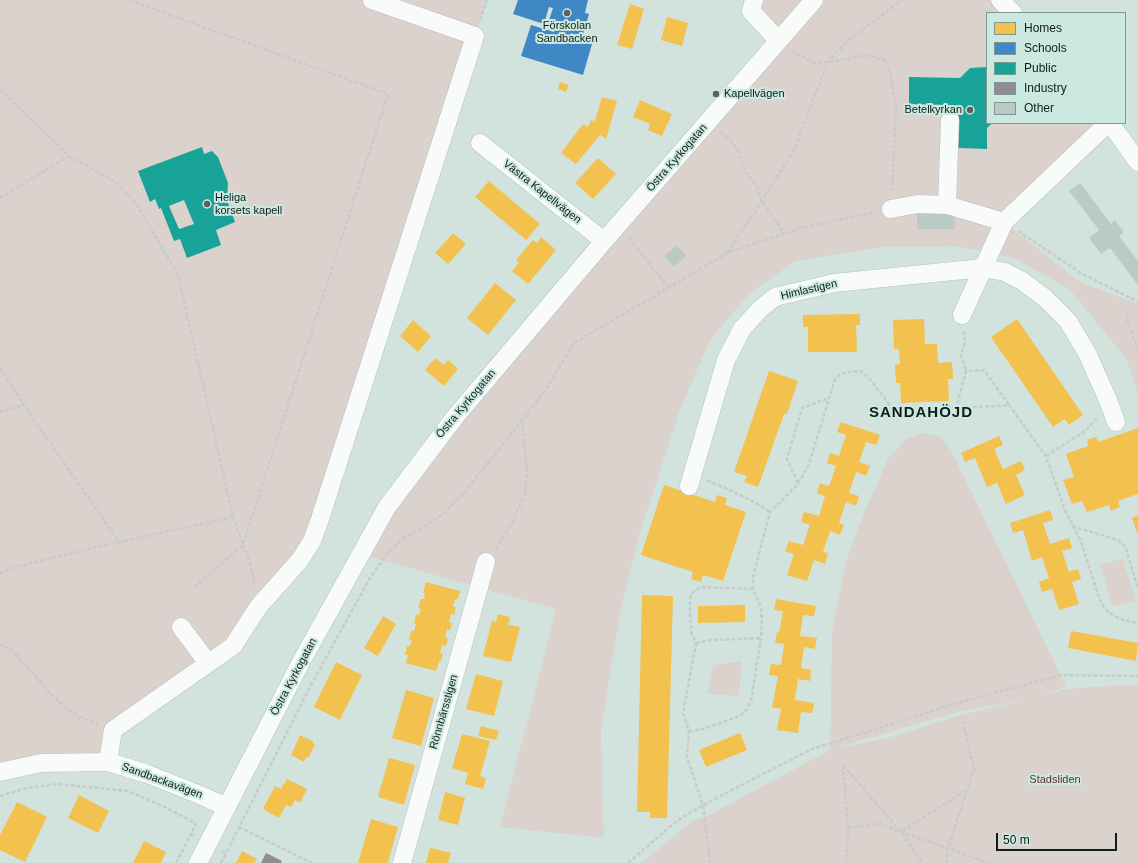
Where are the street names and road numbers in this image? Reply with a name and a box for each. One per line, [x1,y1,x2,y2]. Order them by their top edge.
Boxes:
street label: Östra Kyrkogatan [644,121,710,195]
street label: Västra Kapellvägen [500,157,584,227]
street label: Himlastigen [780,277,838,303]
street label: Östra Kyrkogatan [433,367,499,441]
street label: Östra Kyrkogatan [268,636,320,718]
street label: Rönnbärsstigen [427,673,461,751]
street label: Sandbackavägen [120,760,204,802]

